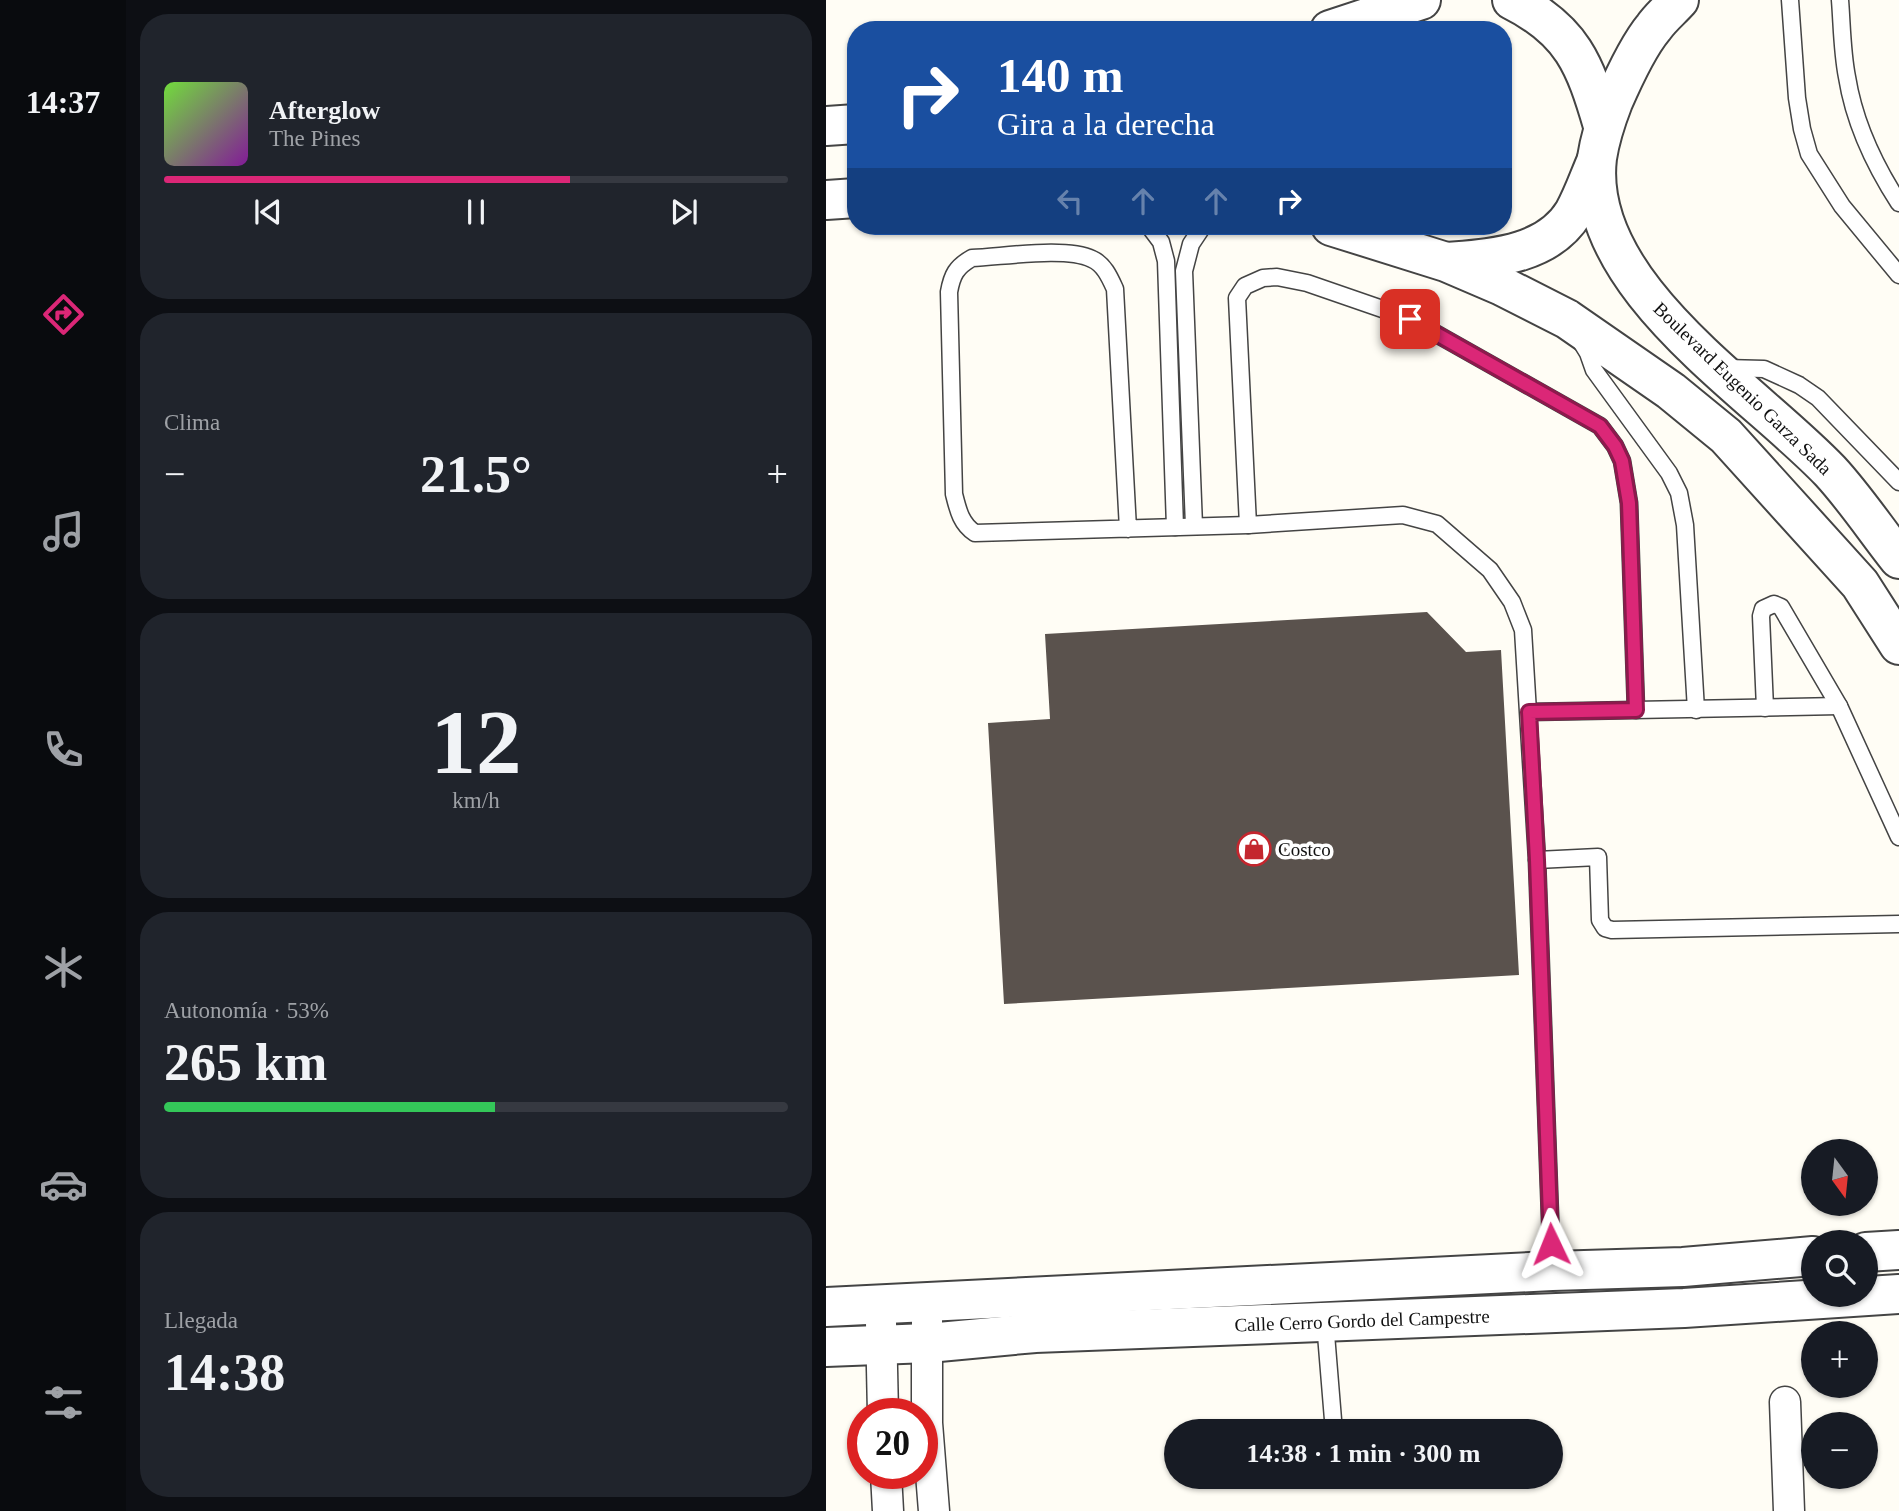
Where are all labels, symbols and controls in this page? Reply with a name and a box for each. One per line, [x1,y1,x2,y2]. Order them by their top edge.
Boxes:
text: 140 m [997,48,1124,103]
icon: right [882,49,973,140]
text: 14:37 [26,84,100,120]
text: Afterglow [269,96,380,125]
text: Gira a la derecha [997,106,1215,142]
text: The Pines [269,126,360,151]
icon: left [1051,182,1089,220]
icon: ahead [1124,182,1162,220]
icon: ahead [1197,182,1235,220]
icon: right [1270,182,1308,220]
icon: previous [249,193,287,231]
icon: pause [457,193,495,231]
icon: next [665,193,703,231]
pin [1380,289,1440,349]
icon: directions [39,290,88,339]
street label: Boulevard Eugenio Garza Sada [1649,298,1836,479]
icon: arrive [1391,300,1429,338]
text: Clima [164,410,220,435]
text: 21.5° [420,446,532,503]
text: − [164,453,185,495]
text: + [767,453,788,495]
icon: music [39,507,88,556]
text: 12 [431,692,522,793]
icon: phone [39,725,88,774]
text: km/h [452,788,500,813]
shop icon: Costco [1235,830,1273,868]
place label: Costco [1278,839,1331,860]
icon: climate [39,943,88,992]
text: Autonomía · 53% [164,998,329,1023]
text: 265 km [164,1034,327,1091]
north arrow [1801,1139,1878,1216]
map controls [1801,1139,1878,1489]
icon: car [39,1160,88,1209]
position arrow [1514,1207,1588,1281]
button: search [1801,1230,1878,1307]
street label: Calle Cerro Gordo del Campestre [1234,1306,1490,1335]
text: Llegada [164,1308,238,1333]
button: + [1801,1321,1878,1398]
text: 14:38 [164,1344,285,1401]
icon: filters [39,1378,88,1427]
speed limit sign: 20 [847,1398,938,1489]
button: − [1801,1412,1878,1489]
text: 14:38 · 1 min · 300 m [1247,1439,1481,1468]

